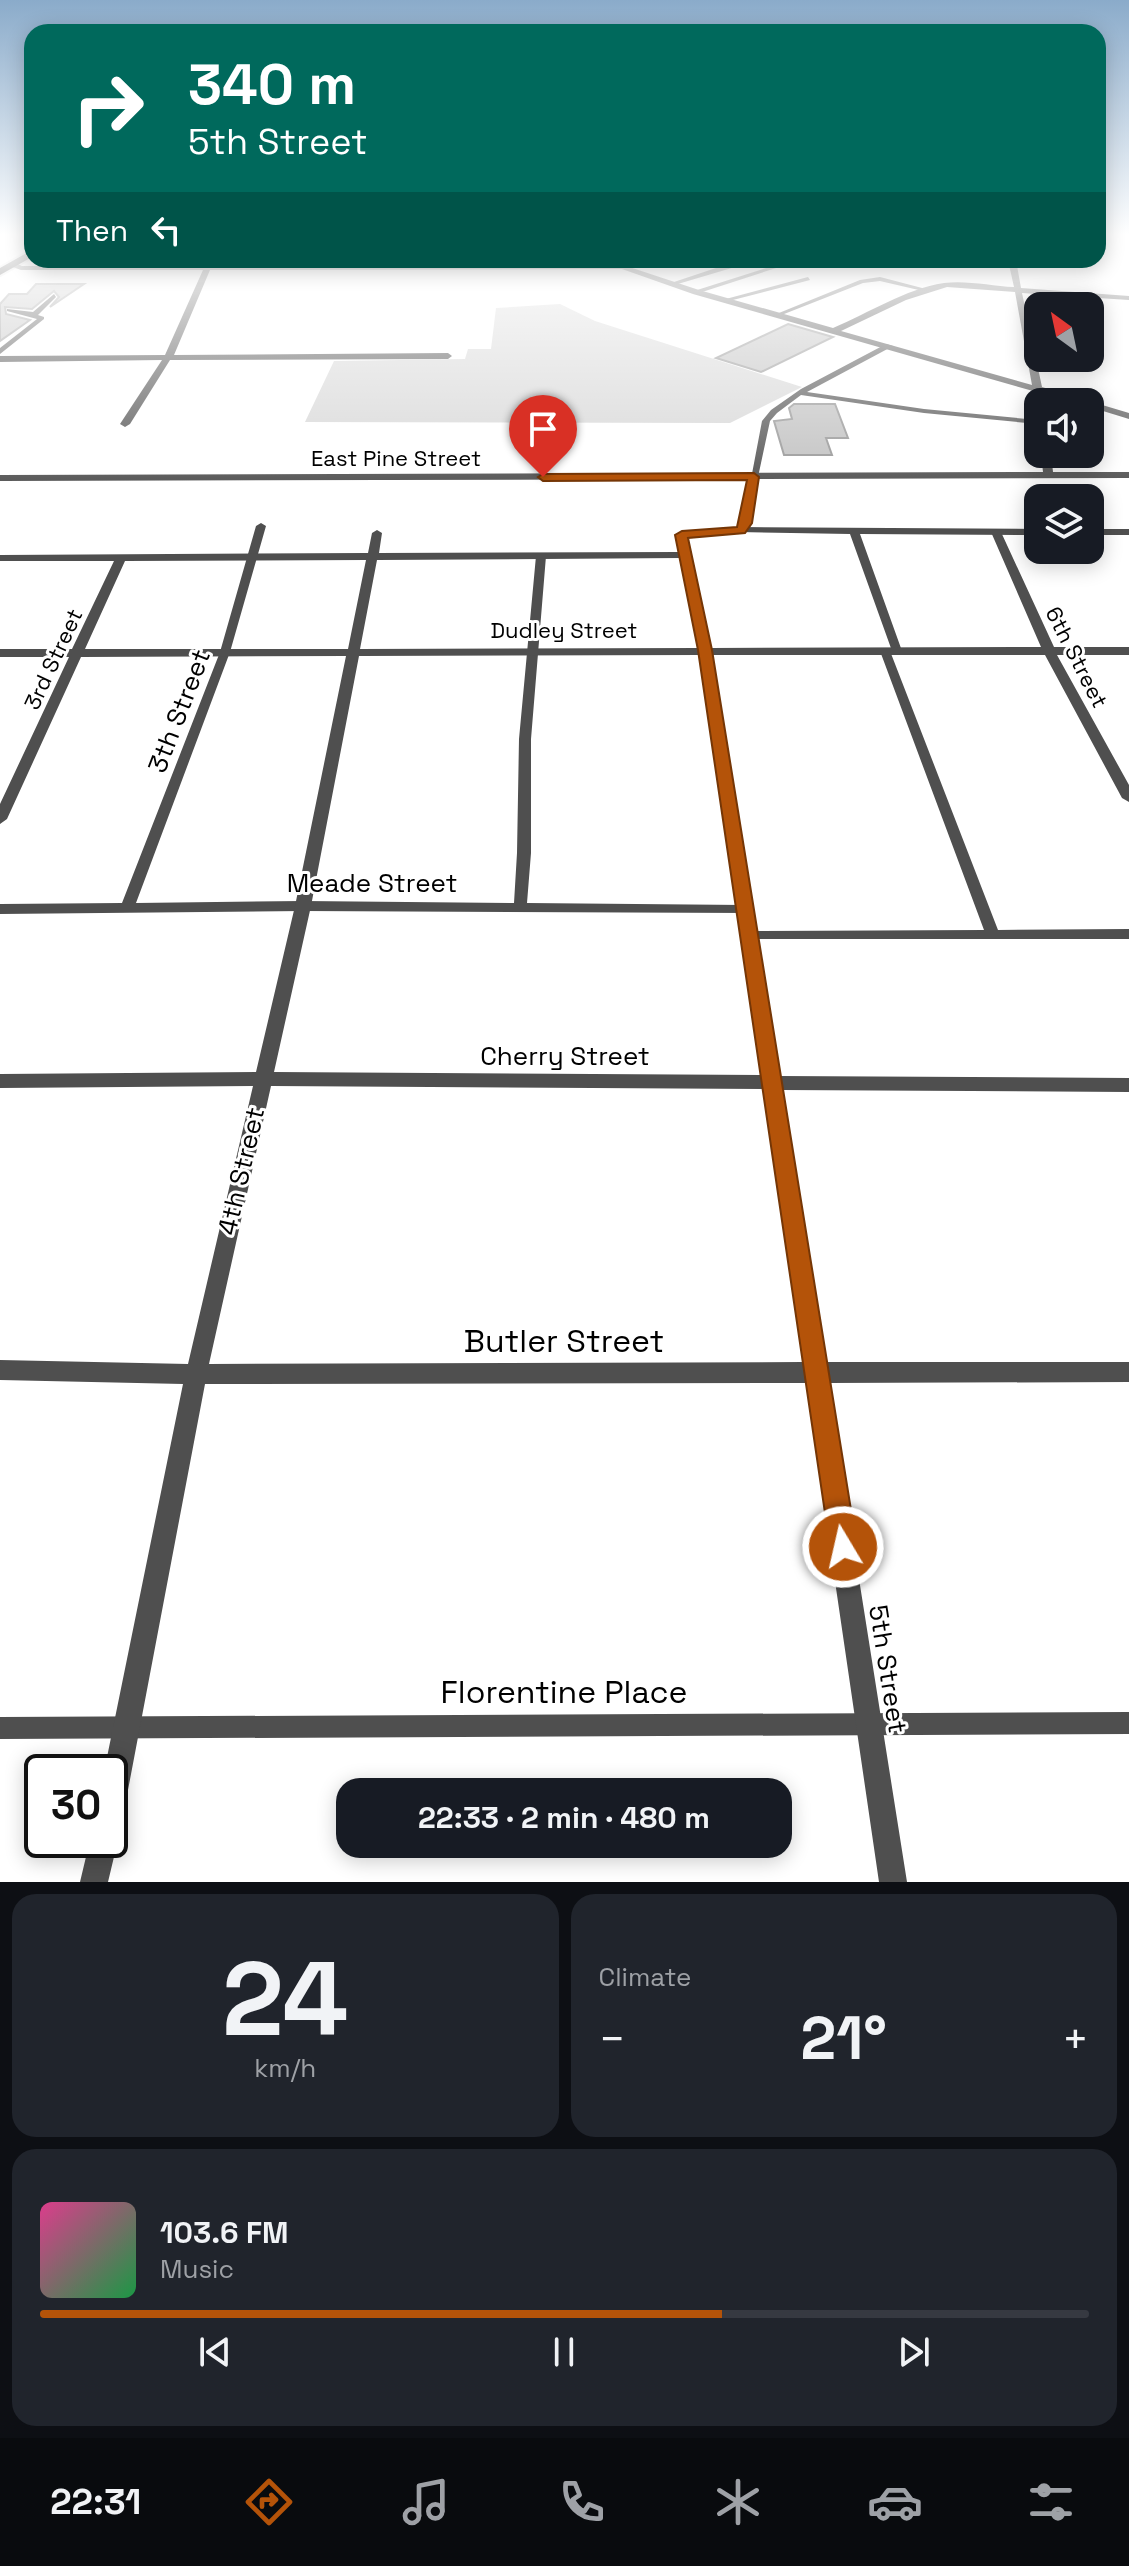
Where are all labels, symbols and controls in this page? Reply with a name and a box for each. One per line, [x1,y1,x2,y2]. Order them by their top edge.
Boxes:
text: 340 m [188,49,356,120]
icon: right [56,56,160,160]
text: 5th Street [188,119,367,165]
icon: left [144,208,188,252]
text: Then [56,211,128,250]
north arrow [1024,292,1104,372]
map controls [1024,292,1104,564]
button: sound [1024,388,1104,468]
pin [509,395,577,477]
icon: arrive [521,407,565,451]
street label: East Pine Street [311,444,481,472]
button: layers [1024,484,1104,564]
street label: 6th Street [1040,602,1114,712]
street label: 3rd Street [17,604,89,714]
street label: Dudley Street [491,616,637,644]
street label: 3th Street [140,644,218,778]
street label: Meade Street [287,866,457,900]
street label: Cherry Street [480,1039,650,1073]
street label: 4th Street [210,1104,272,1238]
street label: Butler Street [464,1321,664,1361]
position arrow [801,1505,885,1589]
street label: 5th Street [861,1602,915,1736]
street label: Florentine Place [441,1672,687,1712]
speed limit sign: 30 [24,1754,128,1858]
text: 22:33 · 2 min · 480 m [418,1798,710,1837]
text: 24 [222,1933,348,2065]
text: Climate [599,1960,691,1994]
text: 21° [801,2000,887,2077]
text: − [599,2011,626,2067]
text: + [1062,2011,1089,2067]
text: km/h [254,2051,316,2085]
text: 103.6 FM [160,2213,289,2252]
text: Music [160,2252,234,2286]
icon: previous [193,2330,237,2374]
icon: pause [542,2330,586,2374]
icon: next [892,2330,936,2374]
icon: directions [241,2474,297,2530]
icon: music [398,2474,454,2530]
icon: phone [554,2474,610,2530]
icon: climate [710,2474,766,2530]
icon: car [867,2474,923,2530]
icon: filters [1023,2474,1079,2530]
text: 22:31 [50,2479,141,2525]

